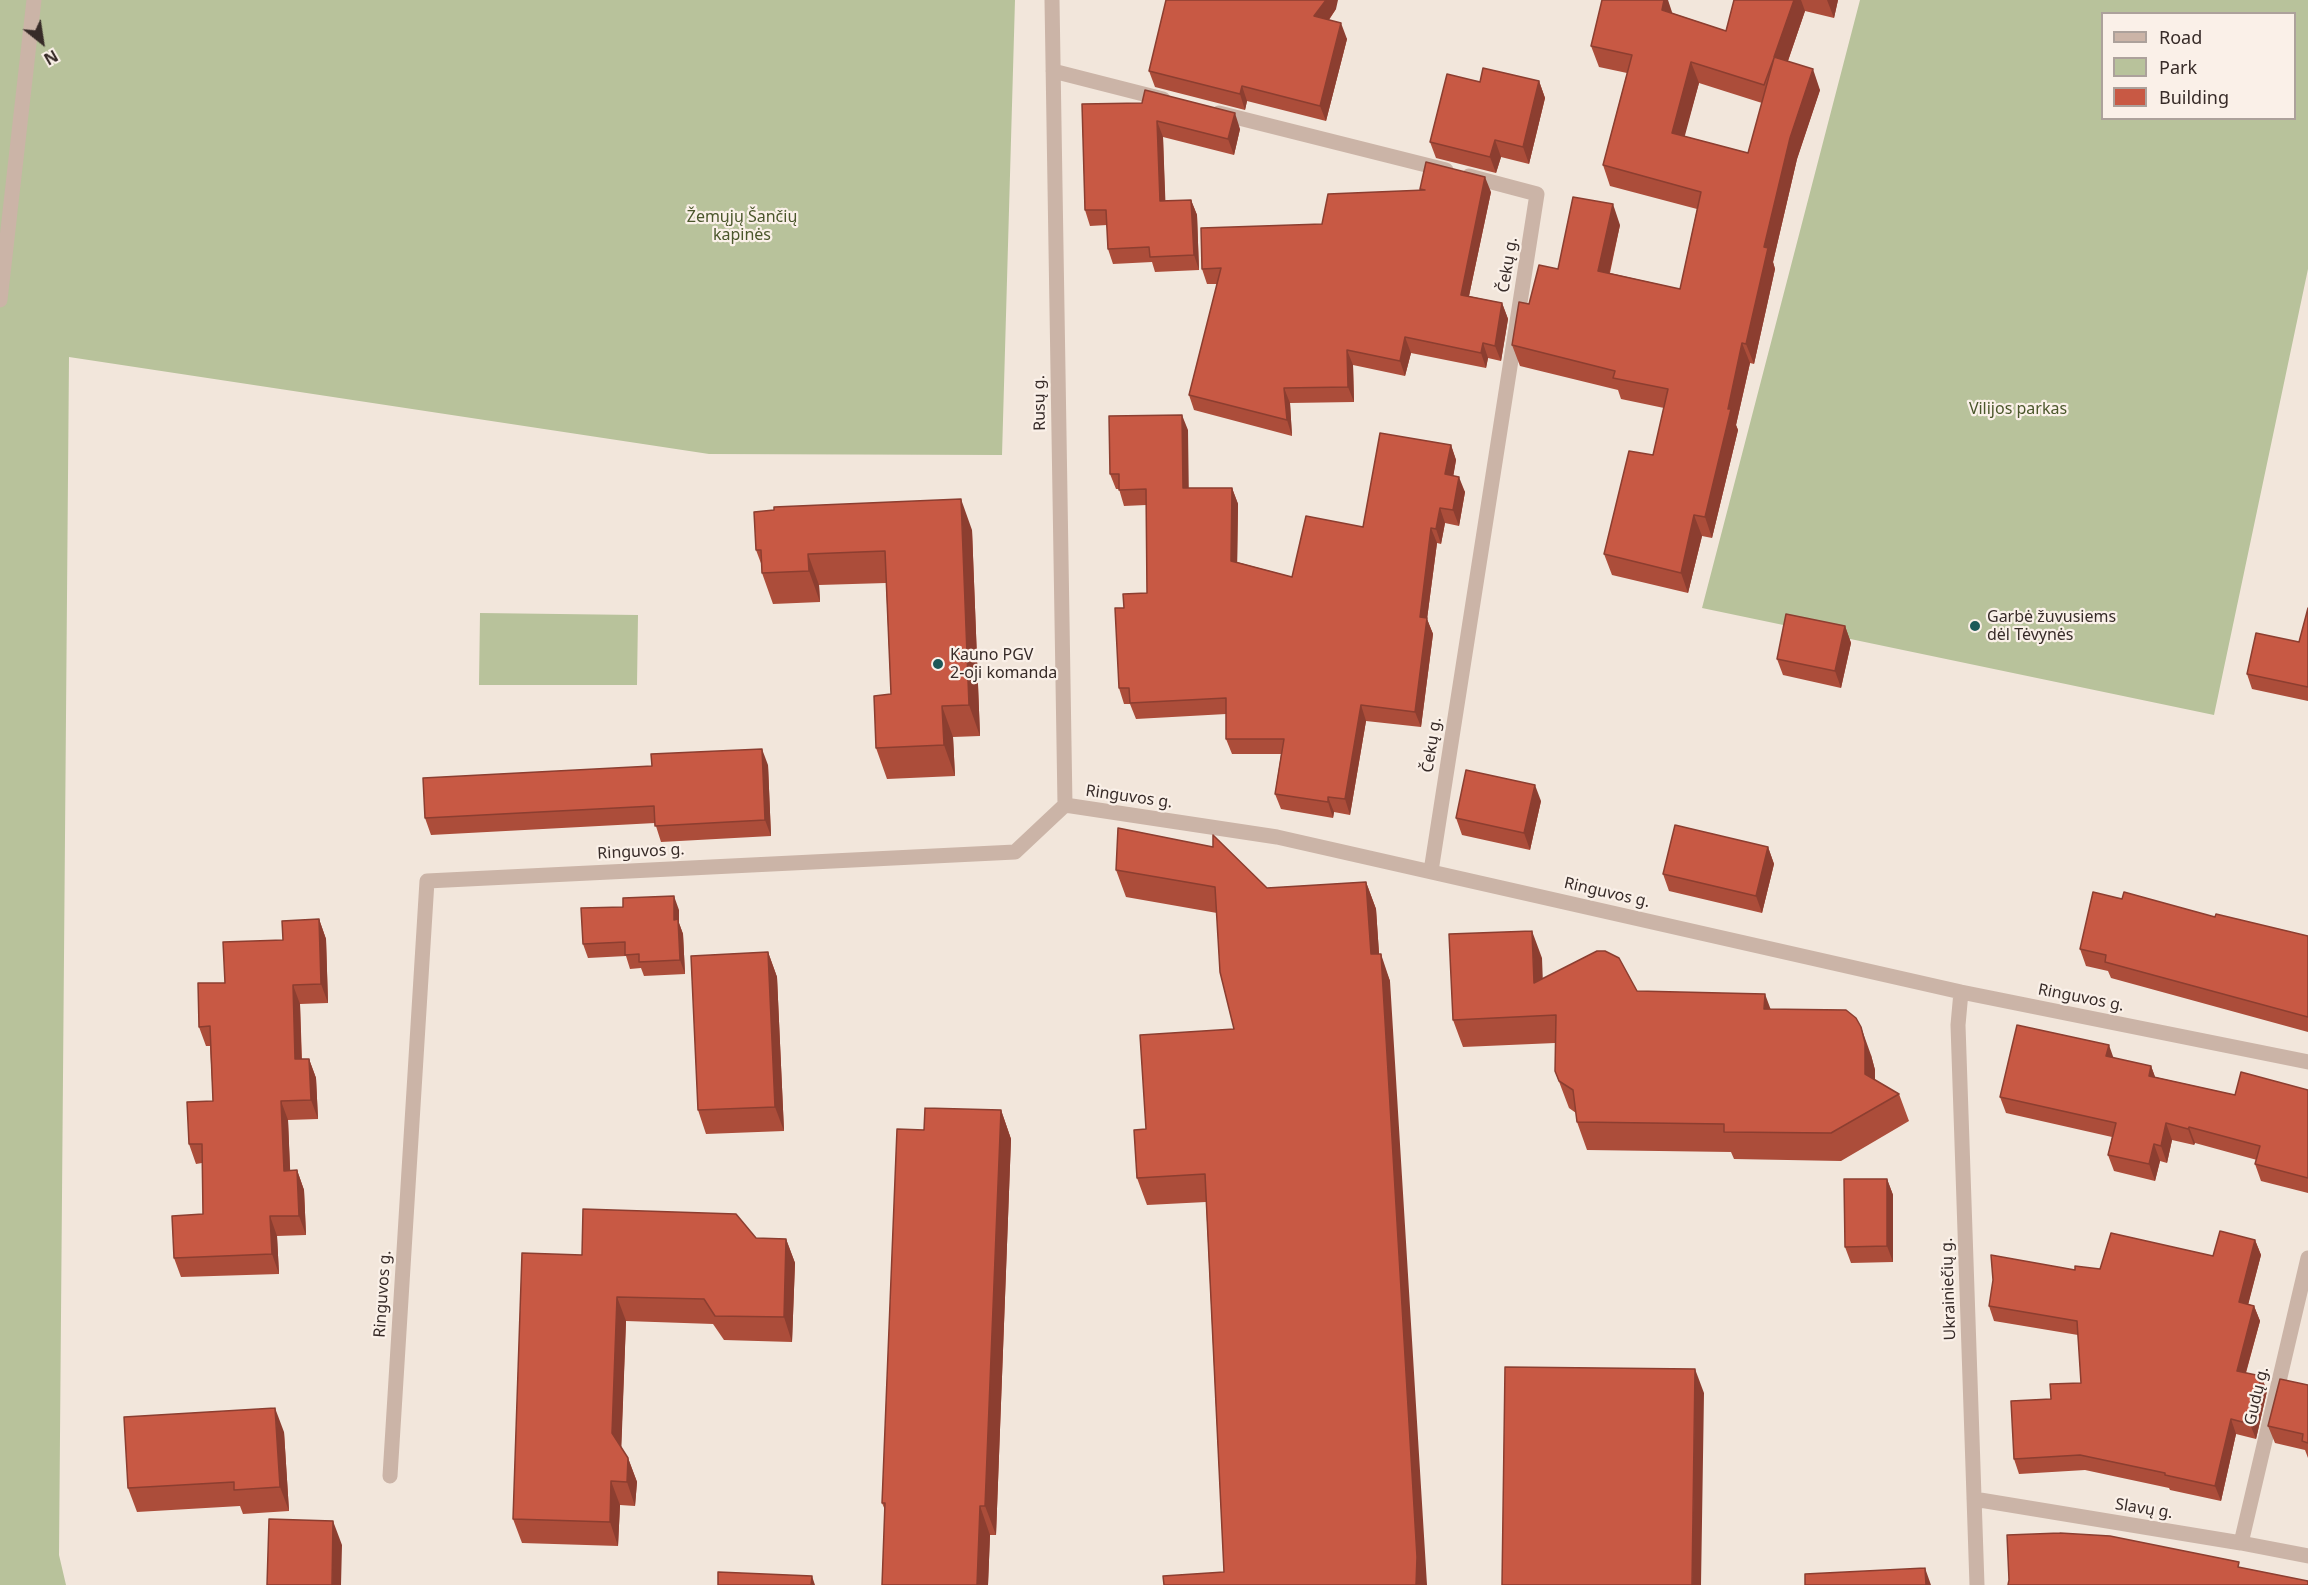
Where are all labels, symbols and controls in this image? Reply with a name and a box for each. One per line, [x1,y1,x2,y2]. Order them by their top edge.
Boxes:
north arrow [12,12,72,72]
legend [2101,12,2296,120]
text: Road [2159,25,2202,49]
text: N [40,45,62,70]
text: Park [2159,55,2197,79]
text: Building [2159,85,2229,109]
park label: Žemųjų Šančių kapinės [687,207,797,245]
street label: Čekų g. [1494,236,1522,294]
street label: Rusų g. [1030,375,1050,431]
park label: Vilijos parkas [1969,399,2067,419]
place label: Garbė žuvusiems dėl Tėvynės [1987,607,2116,645]
marker: Garbė žuvusiems dėl Tėvynės [1968,619,1982,633]
place label: Kauno PGV 2-oji komanda [950,645,1057,683]
marker: Kauno PGV 2-oji komanda [931,657,945,671]
street label: Čekų g. [1418,716,1446,774]
street label: Ringuvos g. [1084,781,1174,813]
street label: Ringuvos g. [597,840,685,864]
street label: Ringuvos g. [1562,874,1652,912]
street label: Ringuvos g. [2036,980,2126,1016]
street label: Ukrainiečių g. [1938,1237,1960,1341]
street label: Ringuvos g. [370,1250,396,1338]
street label: Gudų g. [2241,1365,2273,1427]
street label: Slavų g. [2114,1495,2174,1523]

